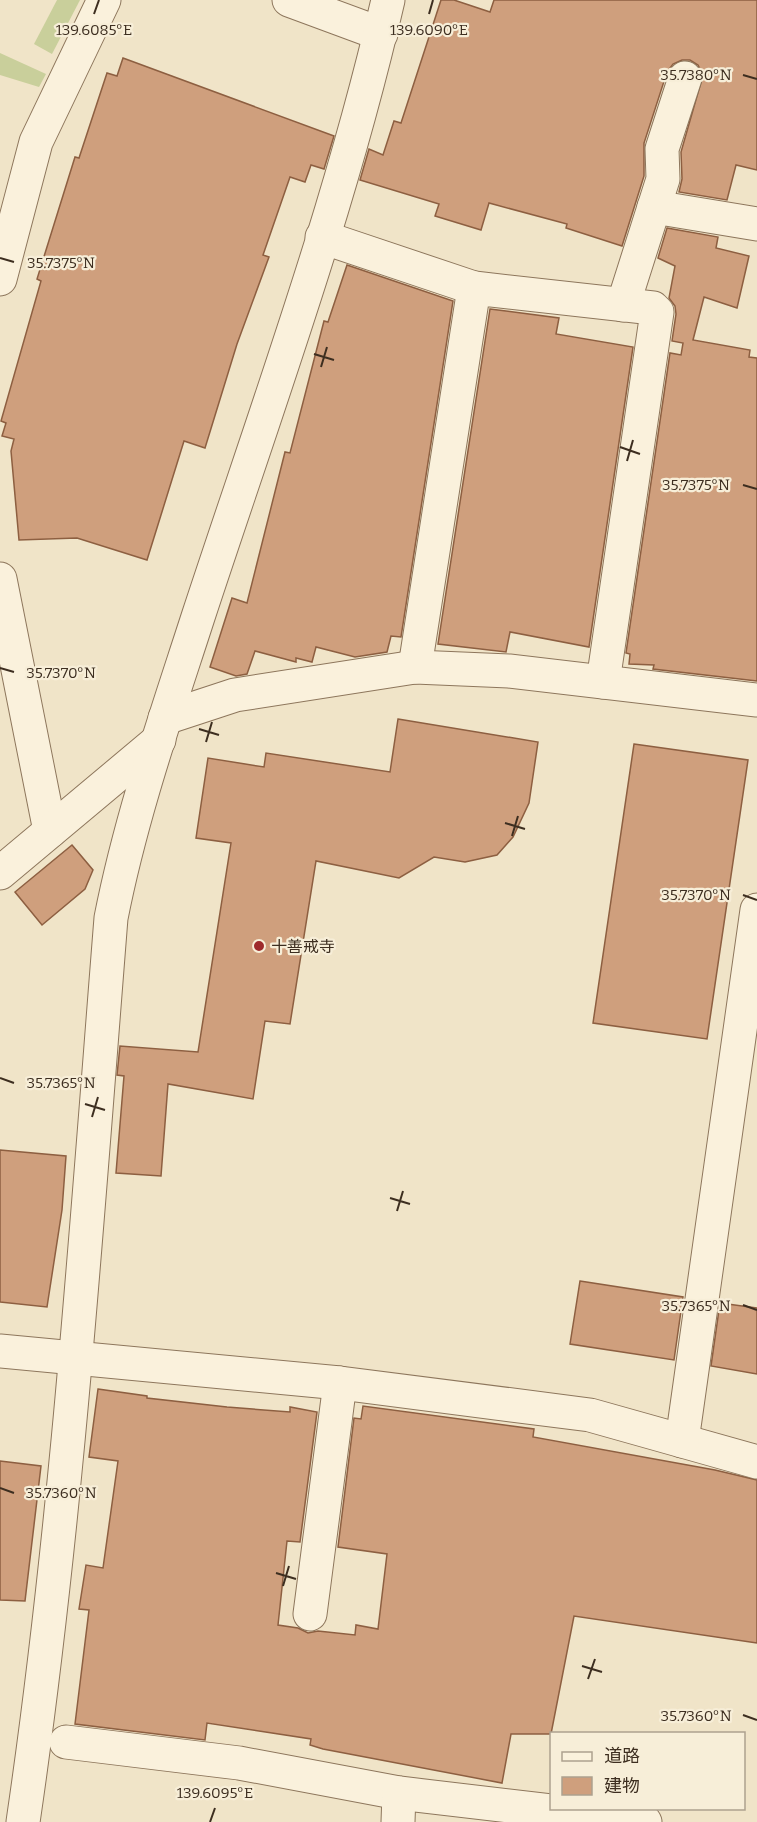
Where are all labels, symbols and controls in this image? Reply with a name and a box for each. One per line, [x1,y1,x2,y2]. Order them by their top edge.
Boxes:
text: 139.6085°E [56,21,132,39]
text: 139.6090°E [390,21,468,39]
text: 35.7380°N [660,66,732,84]
text: 35.7375°N [27,254,95,272]
text: 35.7375°N [662,476,730,494]
text: 35.7370°N [26,664,96,682]
text: 35.7370°N [661,886,731,904]
place label: 十善戒寺 [271,937,335,956]
marker: 十善戒寺 [252,939,266,953]
text: 35.7365°N [26,1074,96,1092]
text: 35.7365°N [661,1297,731,1315]
text: 35.7360°N [25,1484,97,1502]
text: 35.7360°N [660,1707,732,1725]
legend [550,1732,745,1810]
text: 道路 [604,1745,640,1767]
text: 建物 [604,1775,640,1797]
text: 139.6095°E [177,1784,253,1802]

